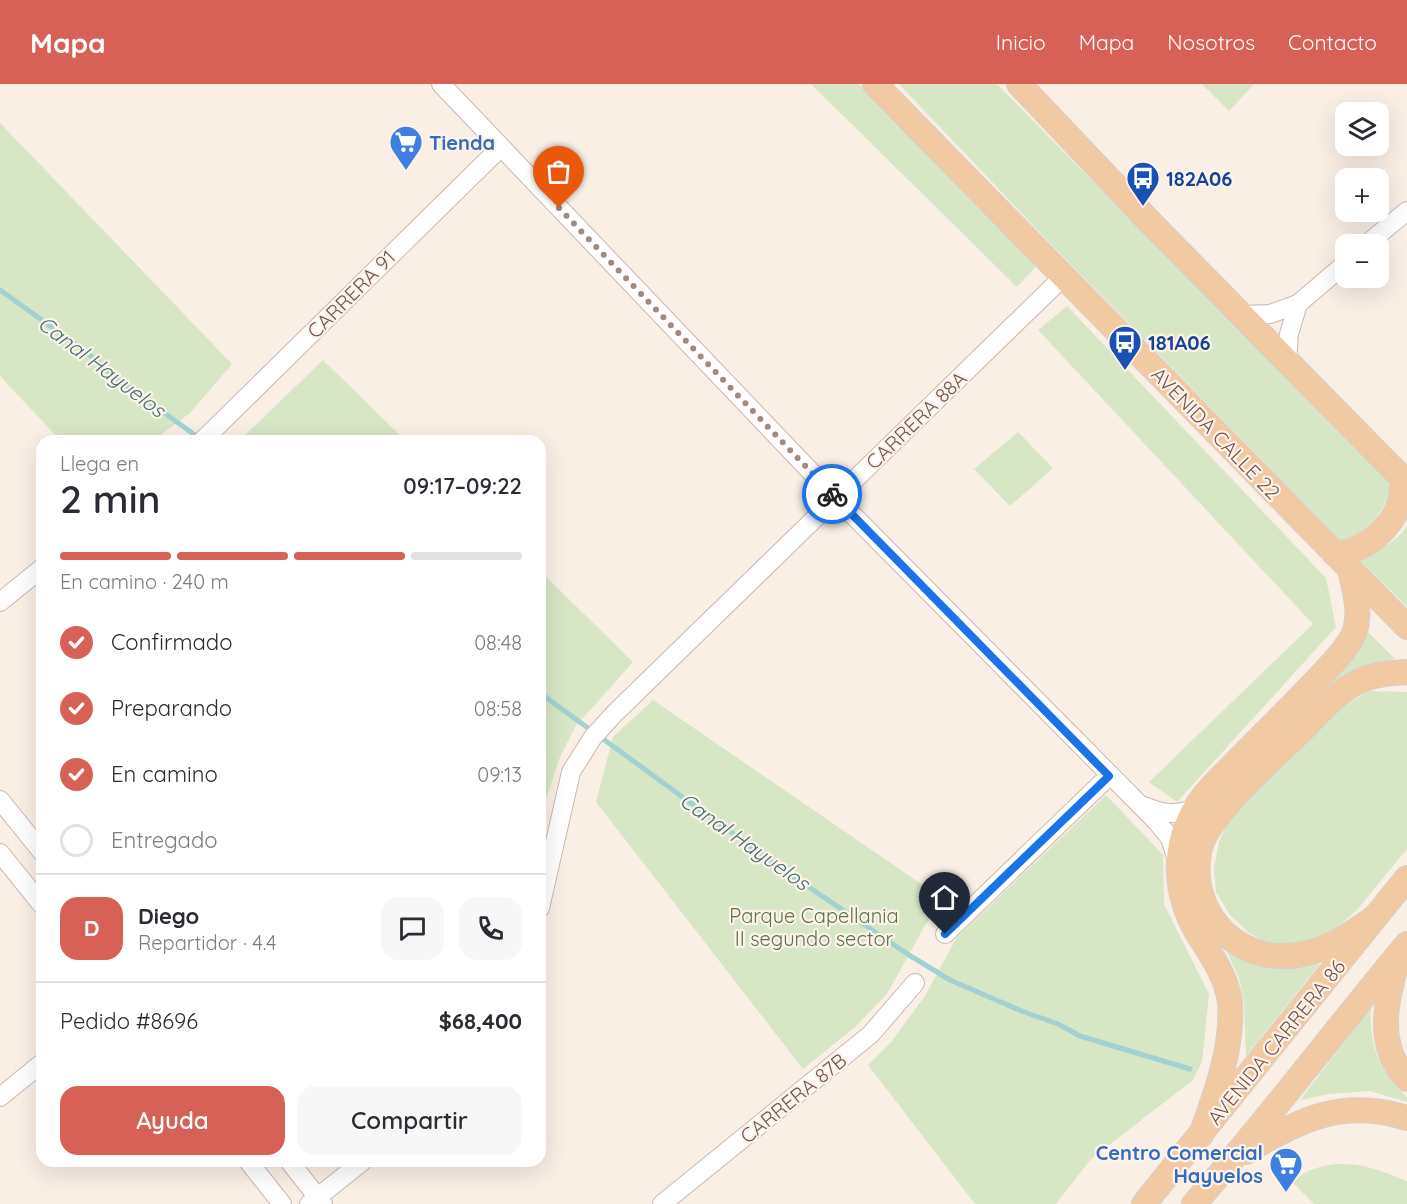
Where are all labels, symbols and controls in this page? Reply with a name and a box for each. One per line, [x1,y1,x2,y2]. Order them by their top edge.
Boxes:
text: Mapa [30,25,106,60]
text: Inicio [996,29,1046,55]
text: Mapa [1079,29,1134,55]
text: Nosotros [1167,29,1255,55]
text: Contacto [1288,29,1377,55]
map controls [1335,102,1389,288]
button: layers [1335,102,1389,156]
supermarket icon: Tienda [388,124,424,171]
place label: Tienda [429,130,495,155]
pin [533,146,584,208]
icon: bag [542,155,575,188]
bus stop icon: 182A06 [1125,160,1161,207]
place label: 182A06 [1166,166,1232,191]
button: + [1335,168,1389,222]
button: − [1335,234,1389,288]
street label: CARRERA 91 [302,245,400,343]
water label: Canal Hayuelos [33,310,172,423]
bus stop icon: 181A06 [1107,324,1143,371]
place label: 181A06 [1148,330,1211,355]
street label: AVENIDA CALLE 22 [1146,362,1286,504]
street label: CARRERA 88A [860,366,972,474]
text: Llega en [60,451,139,476]
courier [802,464,862,524]
text: 09:17–09:22 [403,472,522,500]
text: 2 min [60,474,161,523]
icon: bike [816,478,849,511]
text: En camino · 240 m [60,569,229,594]
icon: check [60,626,93,659]
text: Confirmado [111,628,232,656]
text: 08:48 [474,630,522,655]
icon: check [60,692,93,725]
text: Preparando [111,694,232,722]
text: 08:58 [474,696,522,721]
icon: check [60,758,93,791]
text: En camino [111,760,218,788]
text: 09:13 [477,762,522,787]
water label: Canal Hayuelos [675,787,816,896]
text: Entregado [111,826,218,854]
pin [919,872,970,934]
icon: home [928,881,961,914]
button: chat [381,897,444,960]
button: phone [459,897,522,960]
text: Diego [138,902,199,930]
park label: Parque Capellania II segundo sector [729,903,899,951]
text: D [84,914,99,942]
text: Repartidor · 4.4 [138,930,276,955]
street label: AVENIDA CARRERA 86 [1202,954,1351,1130]
text: Pedido #8696 [60,1007,198,1035]
text: $68,400 [439,1007,522,1035]
street label: CARRERA 87B [735,1048,851,1148]
button: Ayuda [60,1086,285,1155]
button: Compartir [297,1086,522,1155]
place label: Centro Comercial Hayuelos [1096,1140,1263,1188]
supermarket icon: Centro Comercial Hayuelos [1268,1146,1304,1193]

